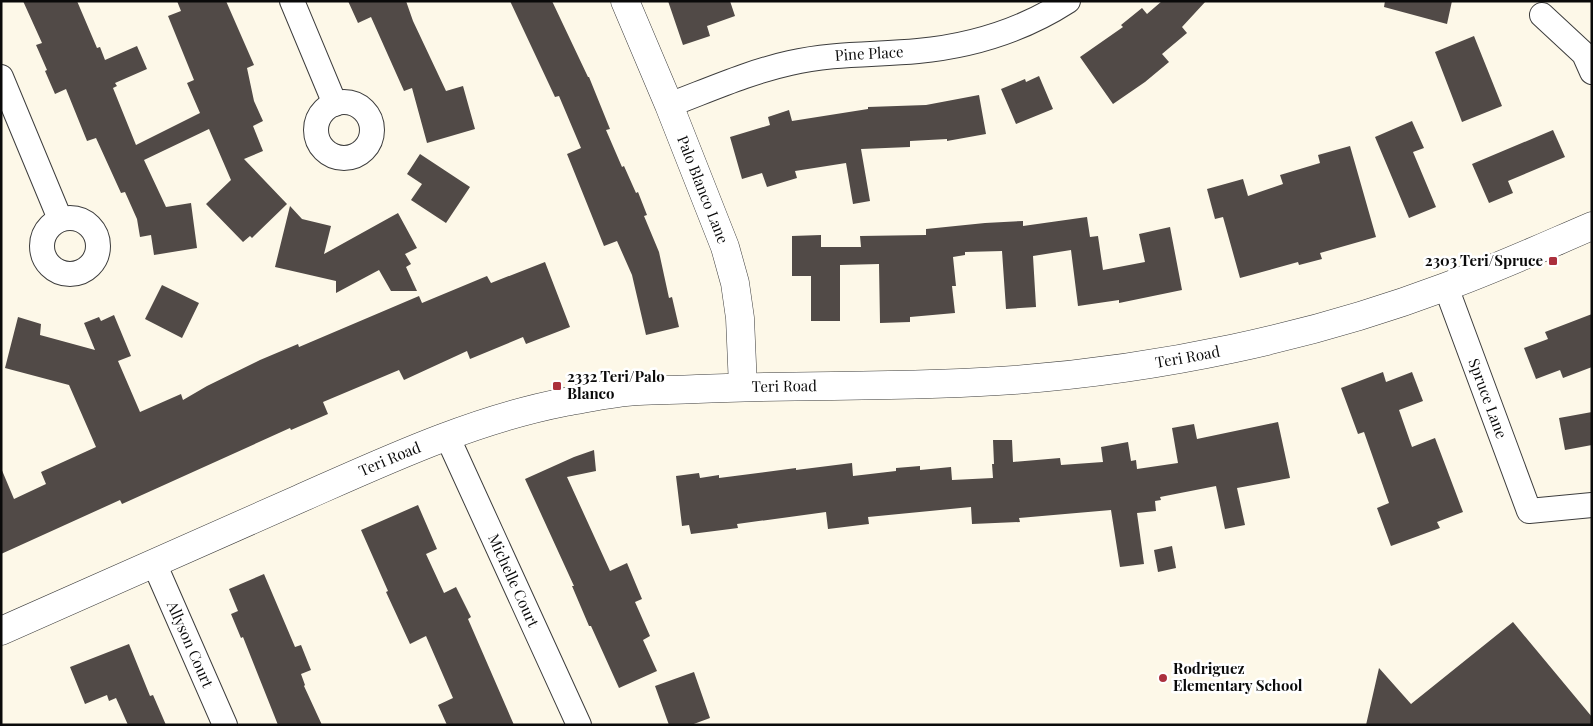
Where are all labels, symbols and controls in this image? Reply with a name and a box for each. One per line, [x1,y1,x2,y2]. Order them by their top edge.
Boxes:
street label: Pine Place [834,41,904,65]
street label: Palo Blanco Lane [673,132,734,246]
place label: 2303 Teri/Spruce [1425,250,1543,270]
marker: 2303 Teri/Spruce [1547,255,1559,267]
street label: Teri Road [1154,340,1222,372]
street label: Spruce Lane [1464,355,1512,441]
place label: 2332 Teri/Palo Blanco [567,366,665,403]
street label: Teri Road [751,375,817,396]
marker: 2332 Teri/Palo Blanco [551,380,563,392]
street label: Teri Road [355,436,424,480]
street label: Michelle Court [484,530,544,631]
street label: Allyson Court [163,597,219,691]
place label: Rodriguez Elementary School [1173,658,1303,695]
marker: Rodriguez Elementary School [1157,672,1169,684]

